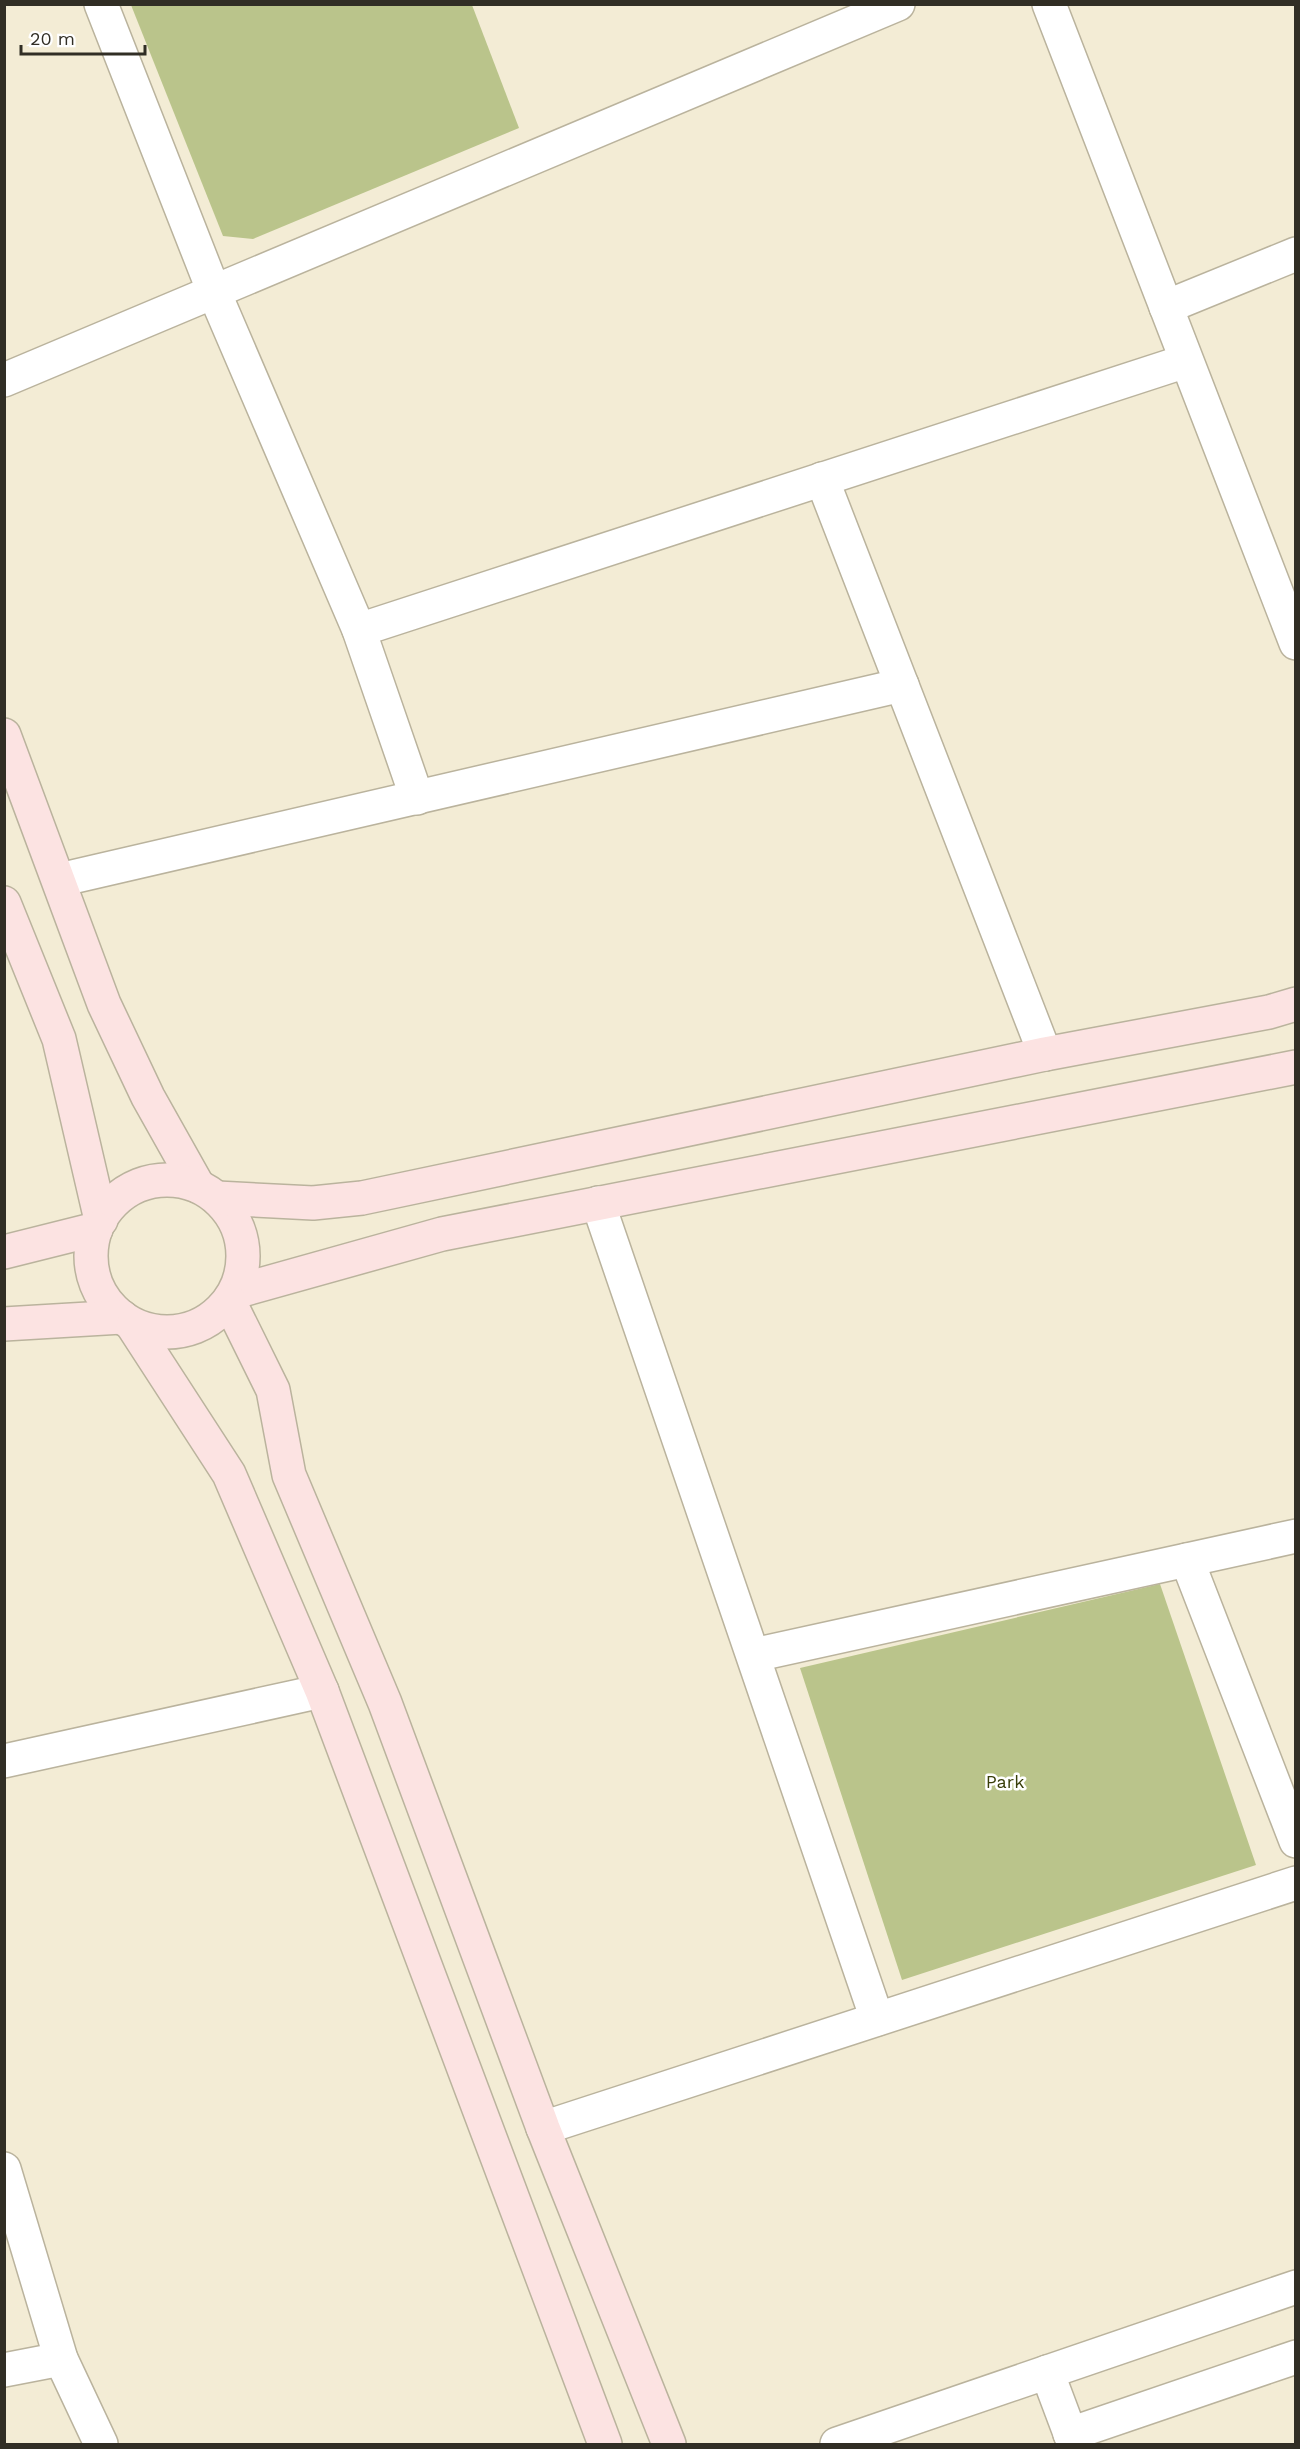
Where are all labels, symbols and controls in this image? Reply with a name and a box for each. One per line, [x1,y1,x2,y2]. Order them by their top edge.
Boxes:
scale bar [21,18,146,56]
text: 20 m [30,28,75,49]
park label: Park [986,1771,1024,1792]

